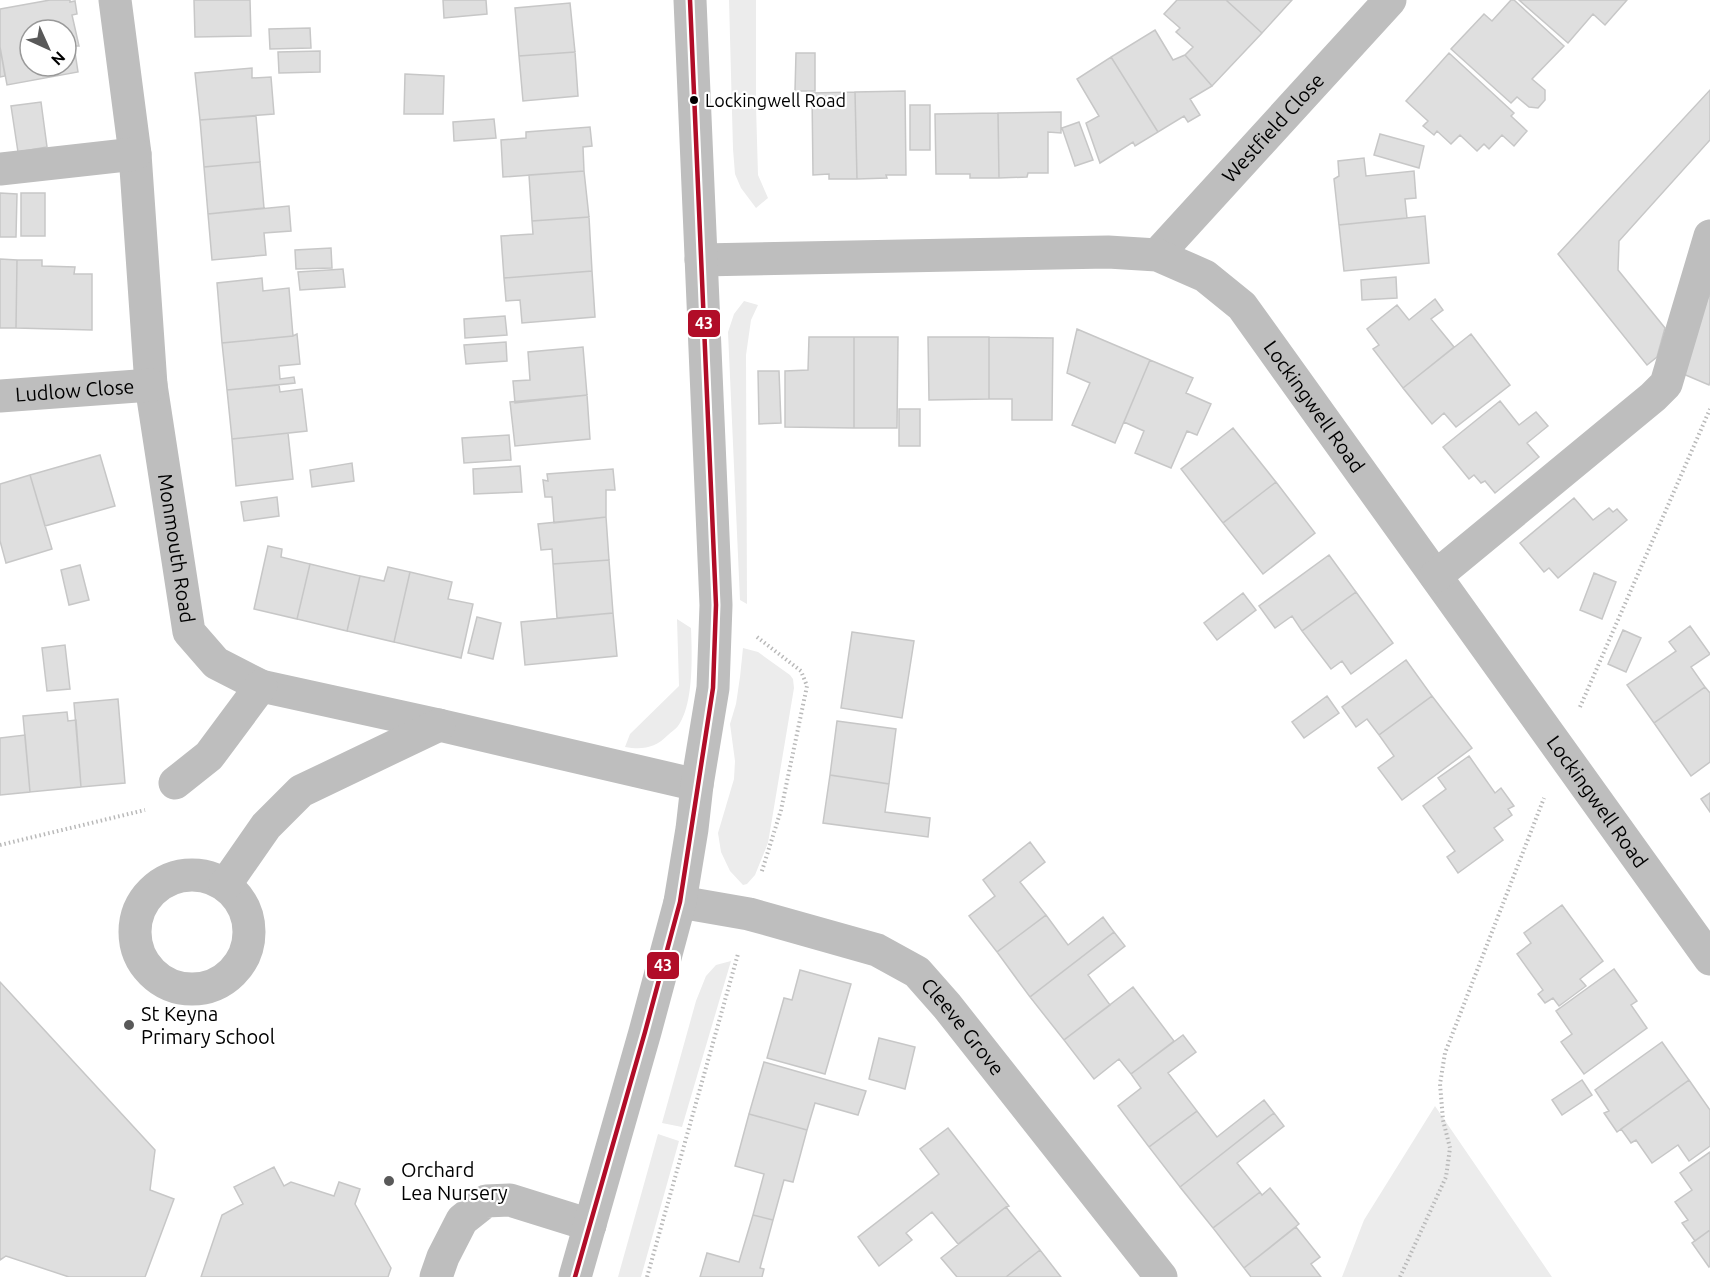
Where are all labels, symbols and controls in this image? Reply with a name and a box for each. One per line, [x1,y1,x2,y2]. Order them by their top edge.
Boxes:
north arrow [18,18,78,78]
text: N [48,48,69,69]
street label: Westfield Close [1217,68,1328,187]
place label: Lockingwell Road [705,90,846,110]
marker: Lockingwell Road [688,94,700,106]
line badge: 43 [687,309,721,338]
text: 43 [695,314,713,332]
street label: Lockingwell Road [1259,336,1370,477]
street label: Ludlow Close [14,374,135,406]
street label: Monmouth Road [154,472,199,624]
street label: Lockingwell Road [1543,731,1653,872]
line badge: 43 [646,951,680,980]
text: 43 [654,956,672,974]
street label: Cleeve Grove [917,973,1009,1080]
place label: St Keyna Primary School [141,1002,275,1048]
marker: St Keyna Primary School [122,1018,136,1032]
place label: Orchard Lea Nursery [401,1158,508,1204]
marker: Orchard Lea Nursery [382,1174,396,1188]

